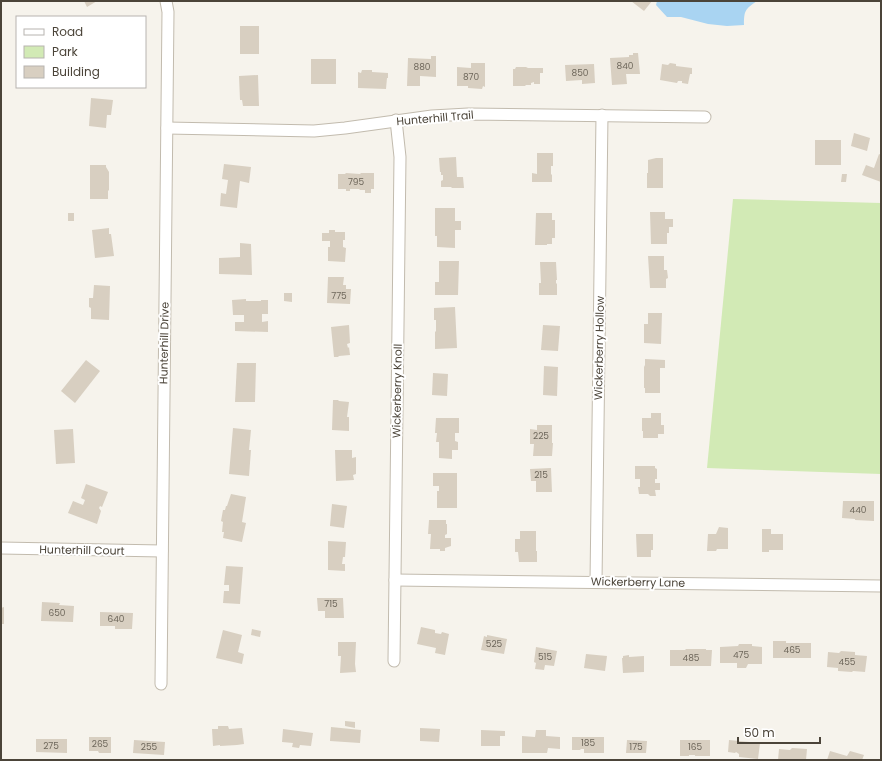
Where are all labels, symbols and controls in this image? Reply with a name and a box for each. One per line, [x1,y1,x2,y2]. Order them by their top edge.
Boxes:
legend [16,16,146,88]
text: Road [52,23,83,40]
text: Park [52,43,79,60]
house number: 840 [617,60,634,72]
house number: 880 [413,61,431,73]
text: Building [52,63,100,80]
house number: 850 [572,67,589,79]
house number: 870 [463,71,479,83]
street label: Hunterhill Trail [396,107,474,129]
house number: 795 [348,176,364,188]
house number: 775 [331,290,347,302]
street label: Wickerberry Hollow [590,296,608,400]
street label: Hunterhill Drive [155,302,173,384]
street label: Wickerberry Knoll [388,344,406,438]
house number: 225 [533,430,549,442]
house number: 215 [534,469,548,481]
house number: 440 [850,504,867,516]
street label: Hunterhill Court [39,541,125,559]
street label: Wickerberry Lane [591,573,685,591]
house number: 715 [324,598,338,610]
house number: 650 [48,607,66,619]
house number: 640 [107,613,125,625]
house number: 525 [486,638,503,650]
house number: 465 [783,644,801,656]
house number: 475 [733,649,749,661]
house number: 515 [538,651,552,663]
house number: 485 [683,652,700,664]
house number: 455 [839,656,856,668]
scale bar [738,719,820,745]
text: 50 m [744,724,775,741]
house number: 185 [581,737,595,749]
house number: 265 [92,738,109,750]
house number: 275 [43,740,59,752]
house number: 255 [141,741,158,753]
house number: 175 [629,741,643,753]
house number: 165 [688,741,702,753]

